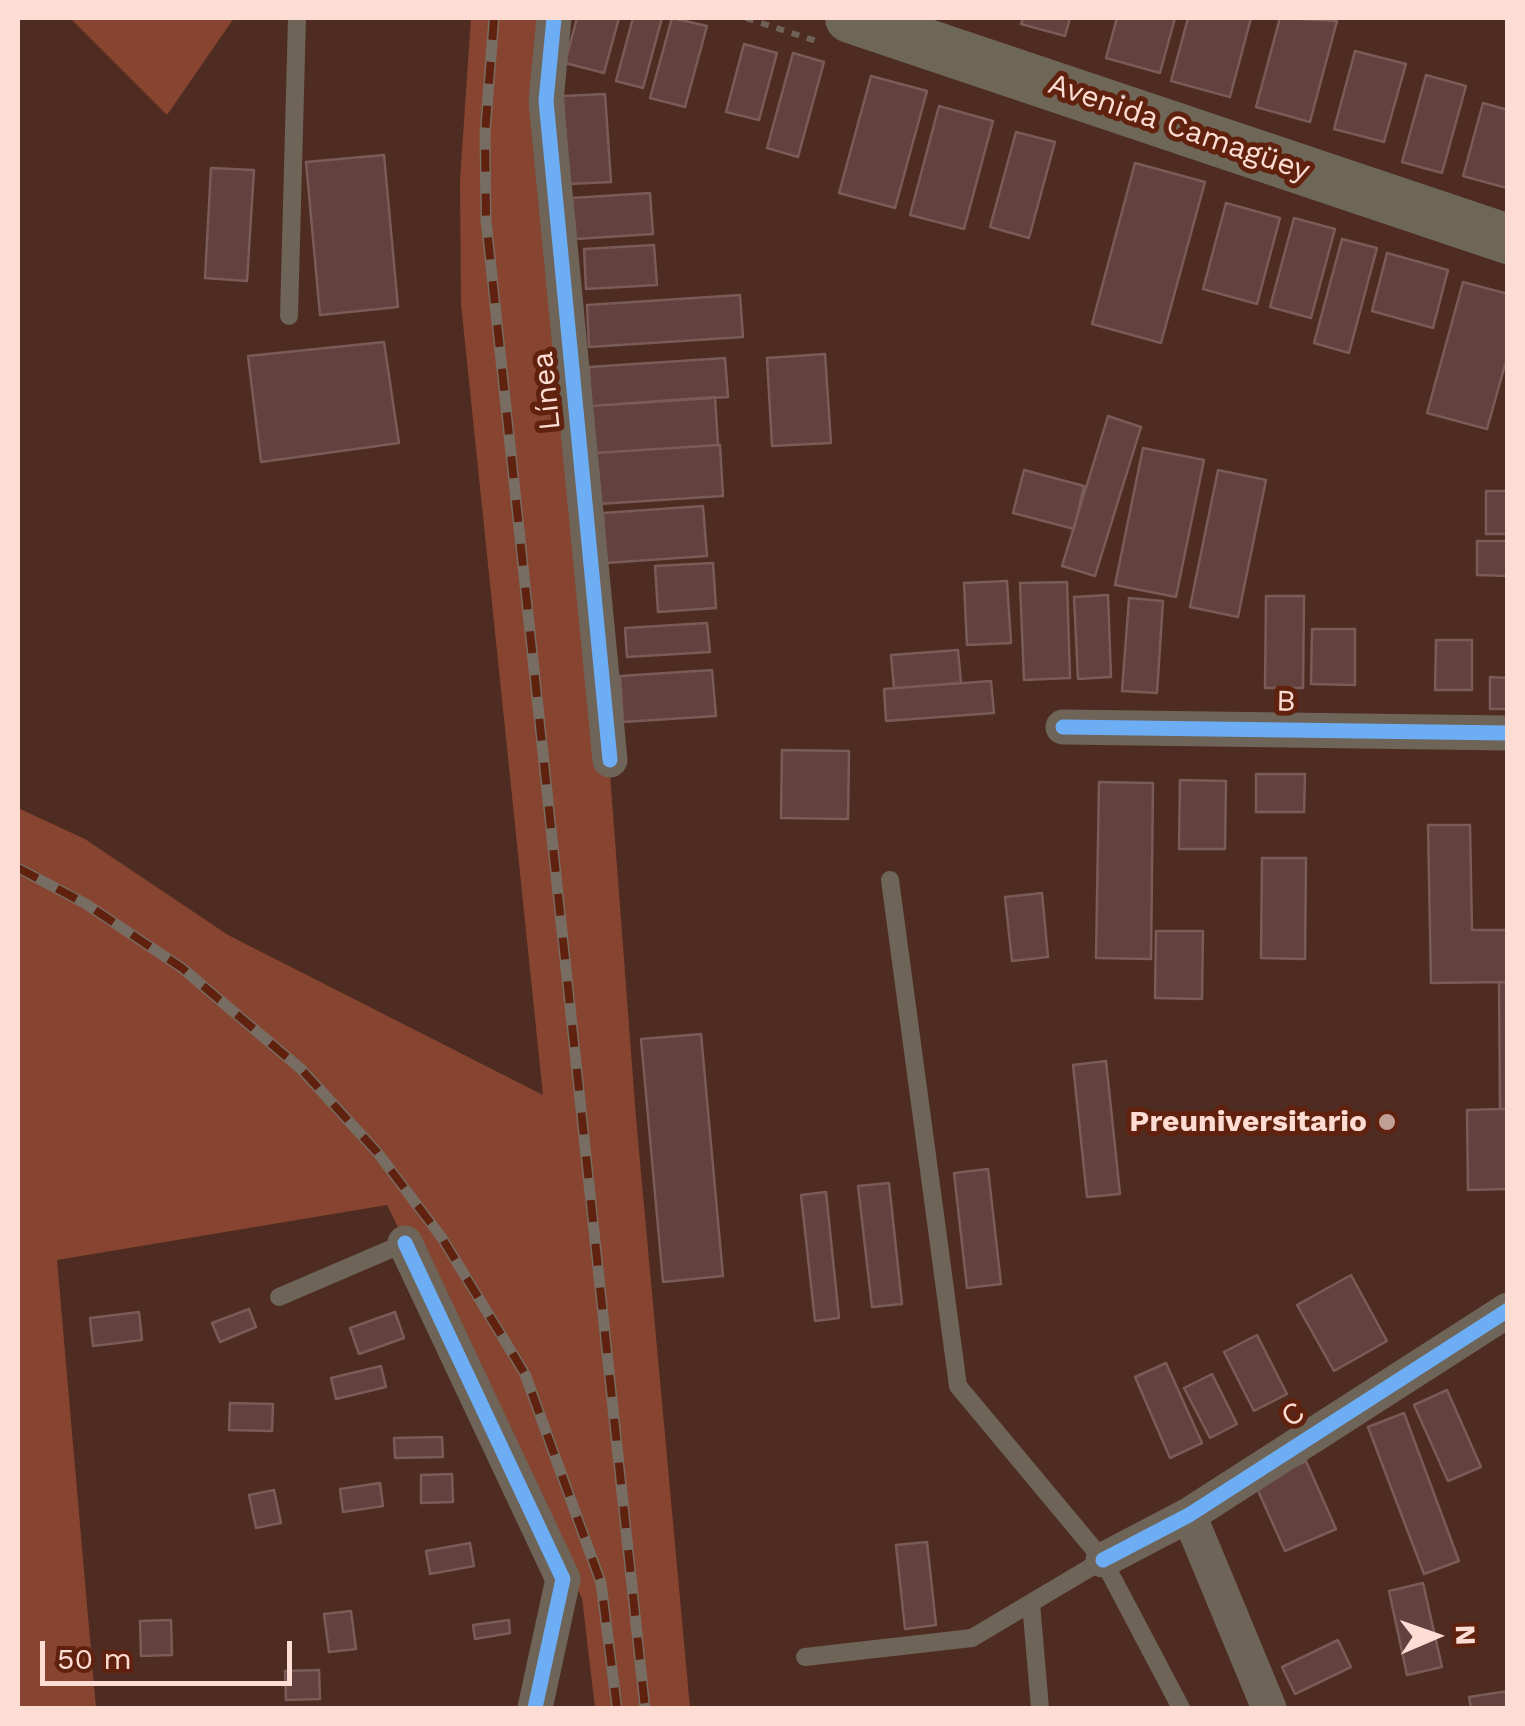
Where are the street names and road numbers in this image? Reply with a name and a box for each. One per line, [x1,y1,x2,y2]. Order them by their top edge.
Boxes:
street label: Avenida Camagüey [1044,66,1314,190]
street label: Línea [525,350,569,432]
street label: B [1276,684,1296,720]
street label: C [1275,1394,1311,1436]

